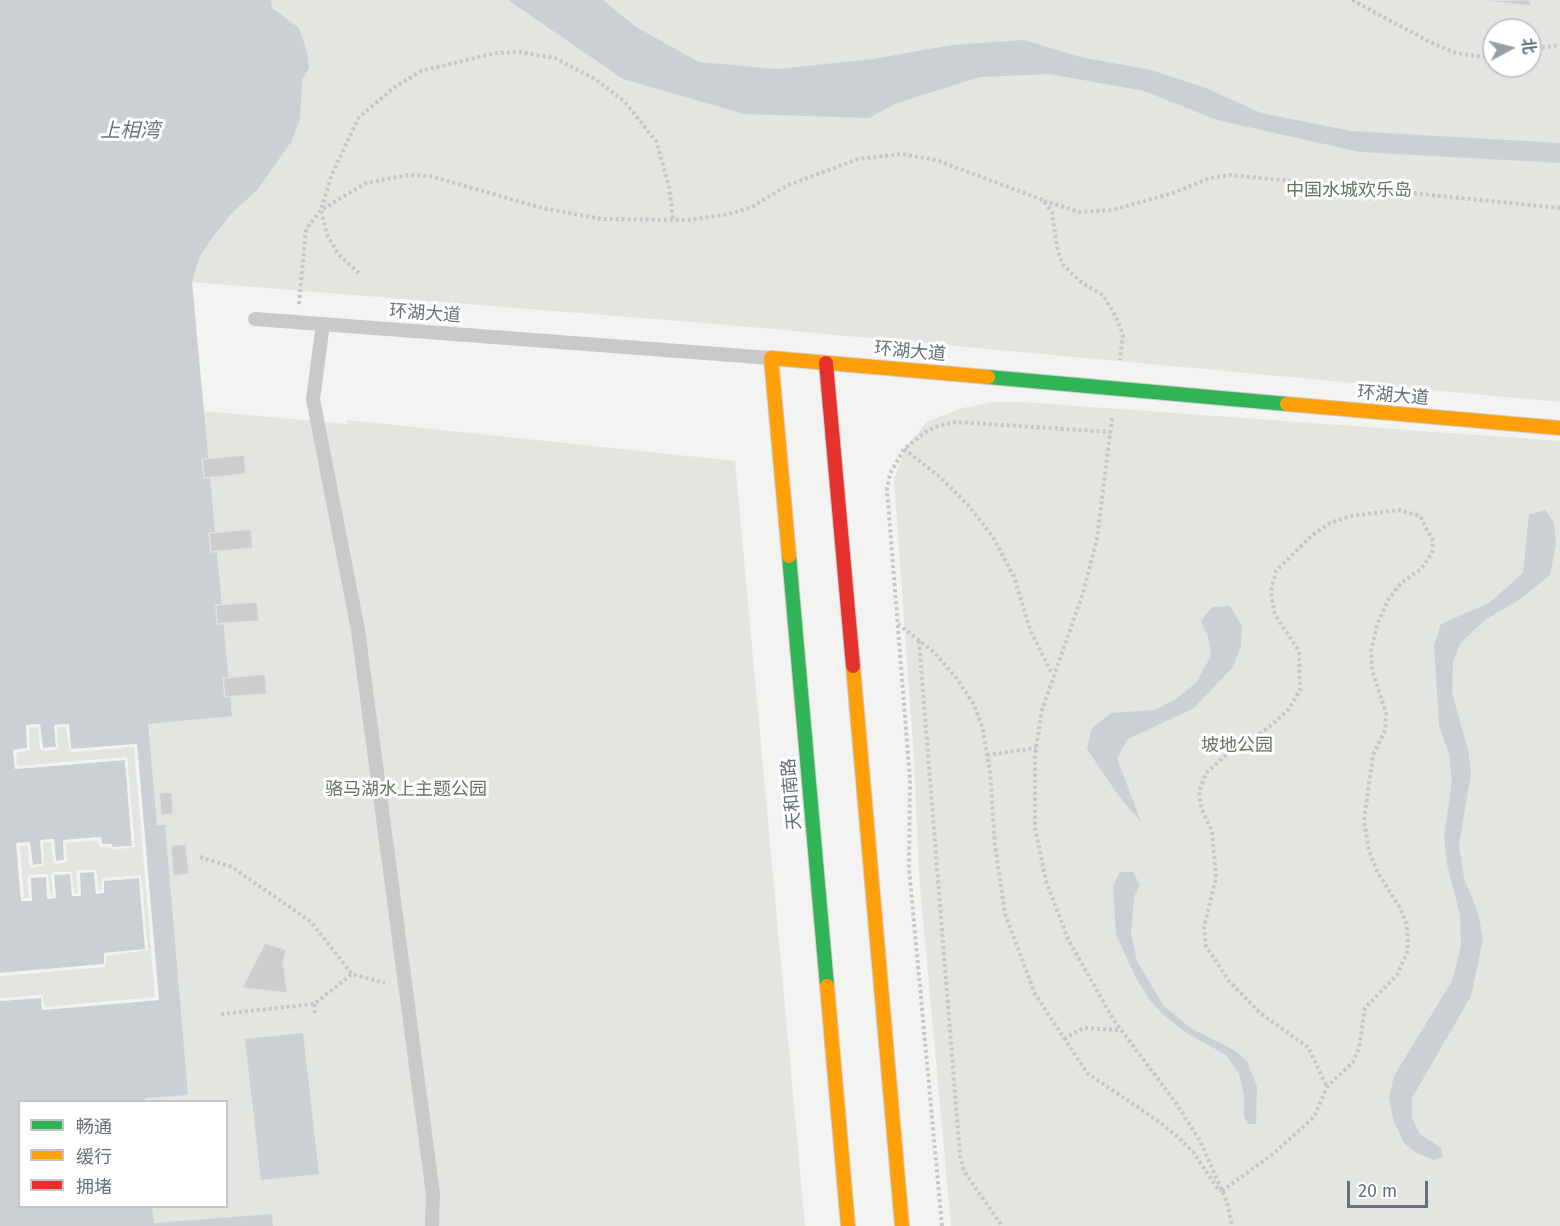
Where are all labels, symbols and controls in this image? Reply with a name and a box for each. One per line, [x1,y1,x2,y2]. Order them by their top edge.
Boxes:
north arrow [1482,18,1542,78]
text: 北 [1518,37,1539,55]
water label: 上相湾 [100,119,160,143]
park label: 中国水城欢乐岛 [1286,180,1412,202]
street label: 环湖大道 [388,301,462,327]
street label: 环湖大道 [873,338,947,366]
street label: 环湖大道 [1356,382,1430,410]
park label: 坡地公园 [1201,735,1273,757]
street label: 天和南路 [778,757,806,831]
park label: 骆马湖水上主题公园 [325,779,487,801]
legend [18,1100,228,1208]
text: 畅通 [76,1116,112,1138]
text: 缓行 [76,1146,112,1168]
scale bar [1350,1169,1431,1207]
text: 拥堵 [76,1176,112,1198]
text: 20 m [1358,1180,1397,1202]

